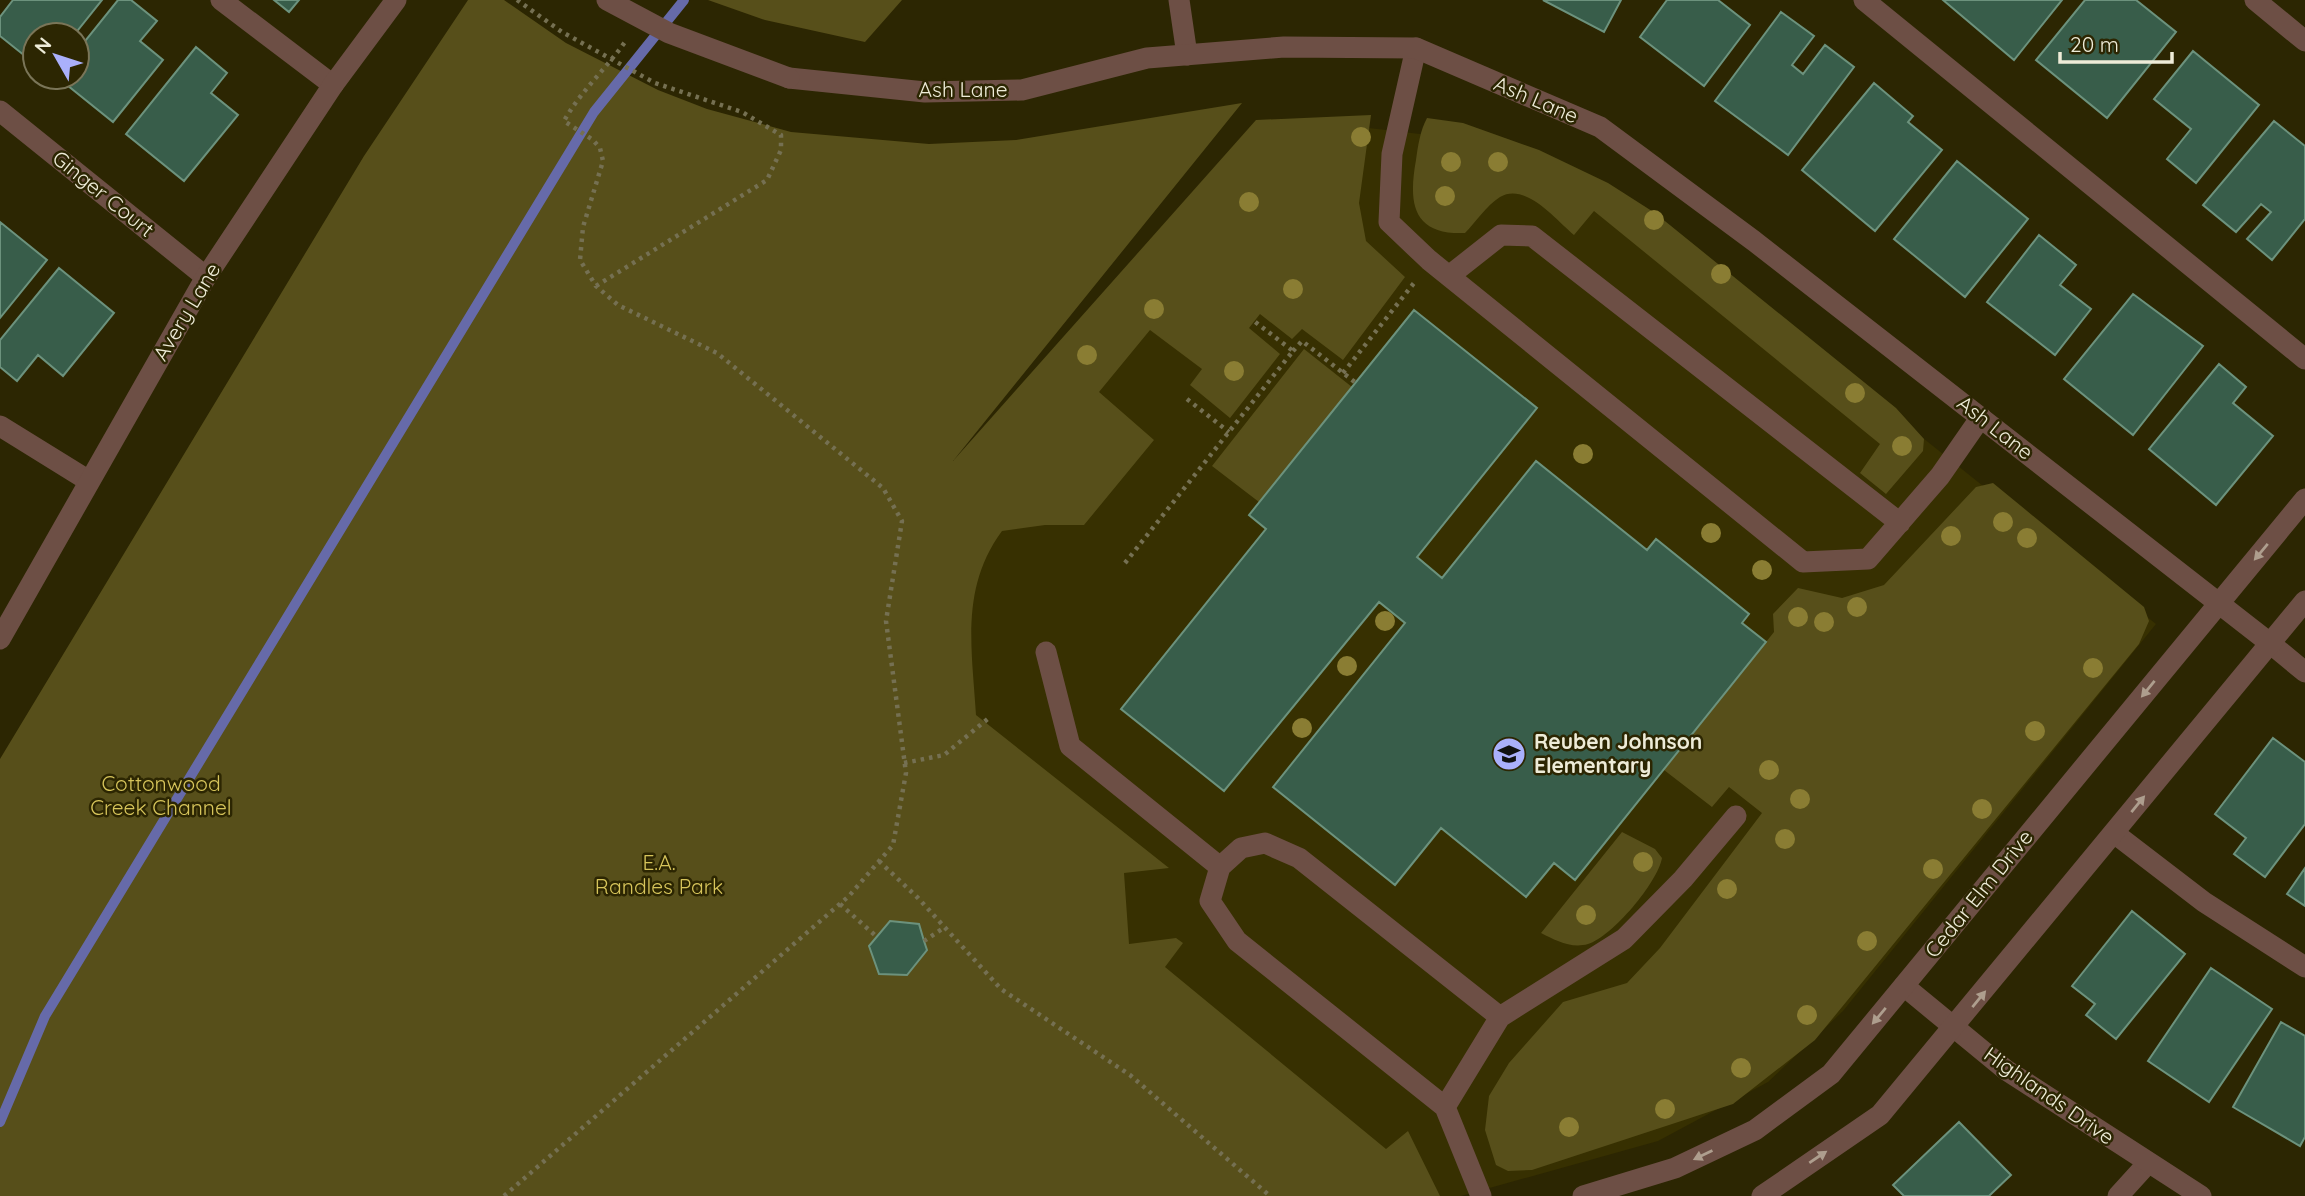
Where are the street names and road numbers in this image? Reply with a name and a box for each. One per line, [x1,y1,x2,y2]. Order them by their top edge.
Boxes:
street label: Ash Lane [1490,70,1582,128]
street label: Ash Lane [919,76,1008,102]
street label: Ginger Court [48,144,160,242]
street label: Avery Lane [147,258,225,365]
street label: Ash Lane [1953,390,2039,465]
street label: Cedar Elm Drive [1919,824,2038,963]
street label: Highlands Drive [1979,1041,2120,1150]

